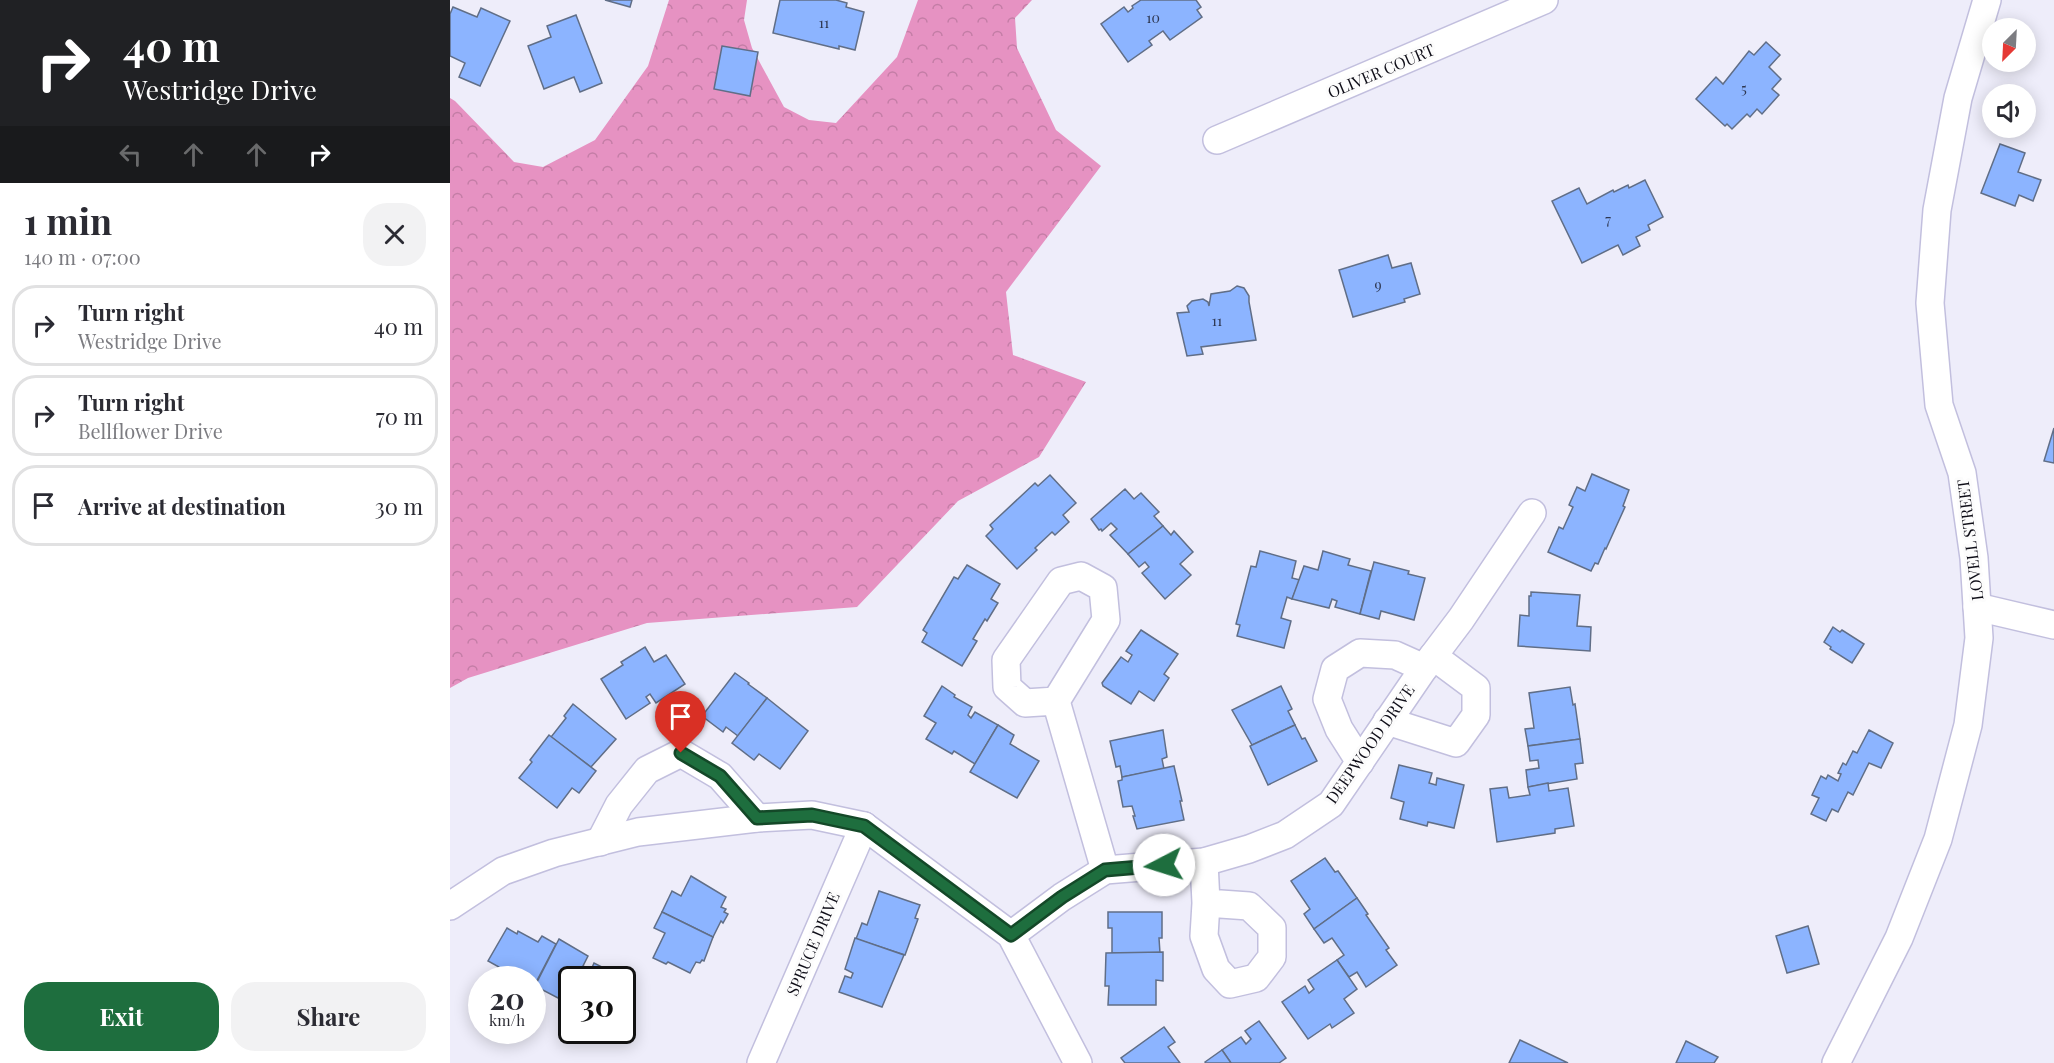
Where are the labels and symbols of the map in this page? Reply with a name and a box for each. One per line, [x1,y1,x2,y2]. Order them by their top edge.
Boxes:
house number: 10 [1146,8,1160,27]
house number: 11 [819,13,829,32]
north arrow [1982,18,2036,72]
street label: OLIVER COURT [1324,38,1438,103]
house number: 5 [1741,79,1747,98]
house number: 7 [1605,210,1611,229]
house number: 9 [1374,275,1382,294]
house number: 11 [1212,311,1222,330]
street label: LOVELL STREET [1952,478,1987,602]
street label: DEEPWOOD DRIVE [1321,680,1419,807]
pin [655,691,706,753]
position arrow [1132,833,1196,897]
street label: SPRUCE DRIVE [781,889,844,999]
speed limit sign: 30 [558,966,636,1044]

